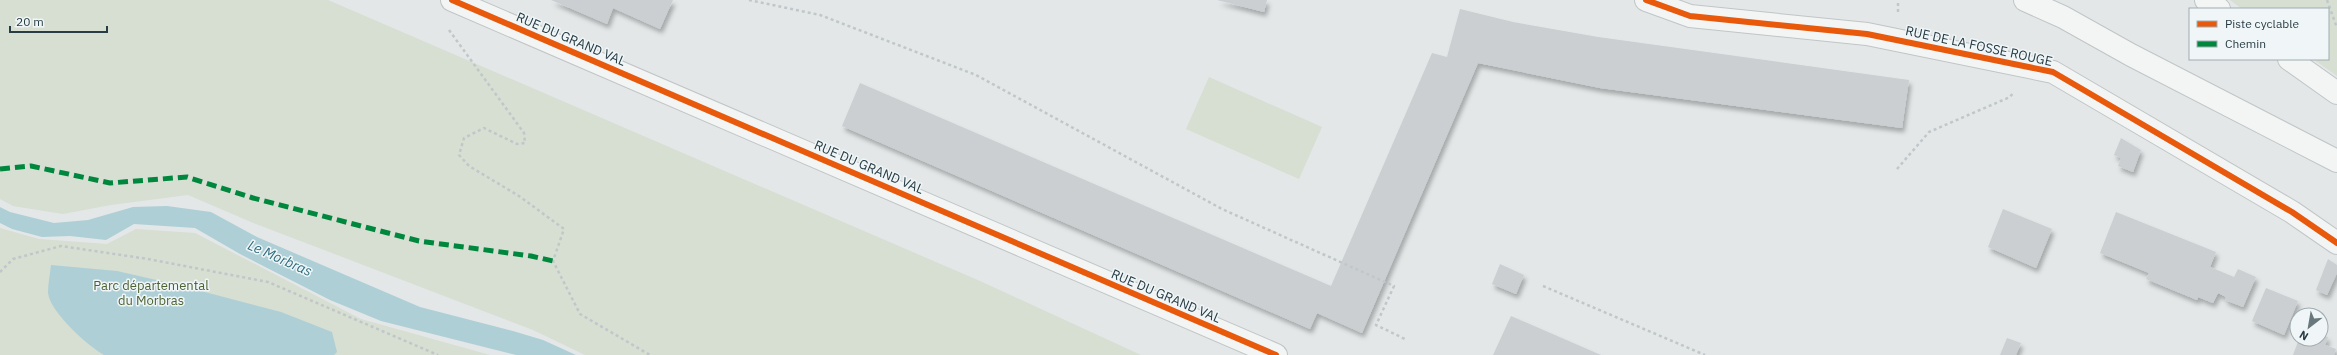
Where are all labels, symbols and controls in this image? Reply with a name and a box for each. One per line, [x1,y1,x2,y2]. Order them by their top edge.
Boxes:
scale bar [10,8,107,34]
street label: RUE DU GRAND VAL [514,8,629,70]
legend [2189,8,2329,60]
text: 20 m [16,14,44,29]
text: Piste cyclable [2225,16,2300,31]
street label: RUE DE LA FOSSE ROUGE [1904,22,2054,70]
text: Chemin [2225,36,2266,51]
street label: RUE DU GRAND VAL [812,136,927,198]
water label: Le Morbras [245,236,315,280]
street label: RUE DU GRAND VAL [1109,265,1224,327]
park label: Parc départemental du Morbras [93,277,209,309]
north arrow [2289,307,2329,347]
text: N [2297,328,2311,344]

